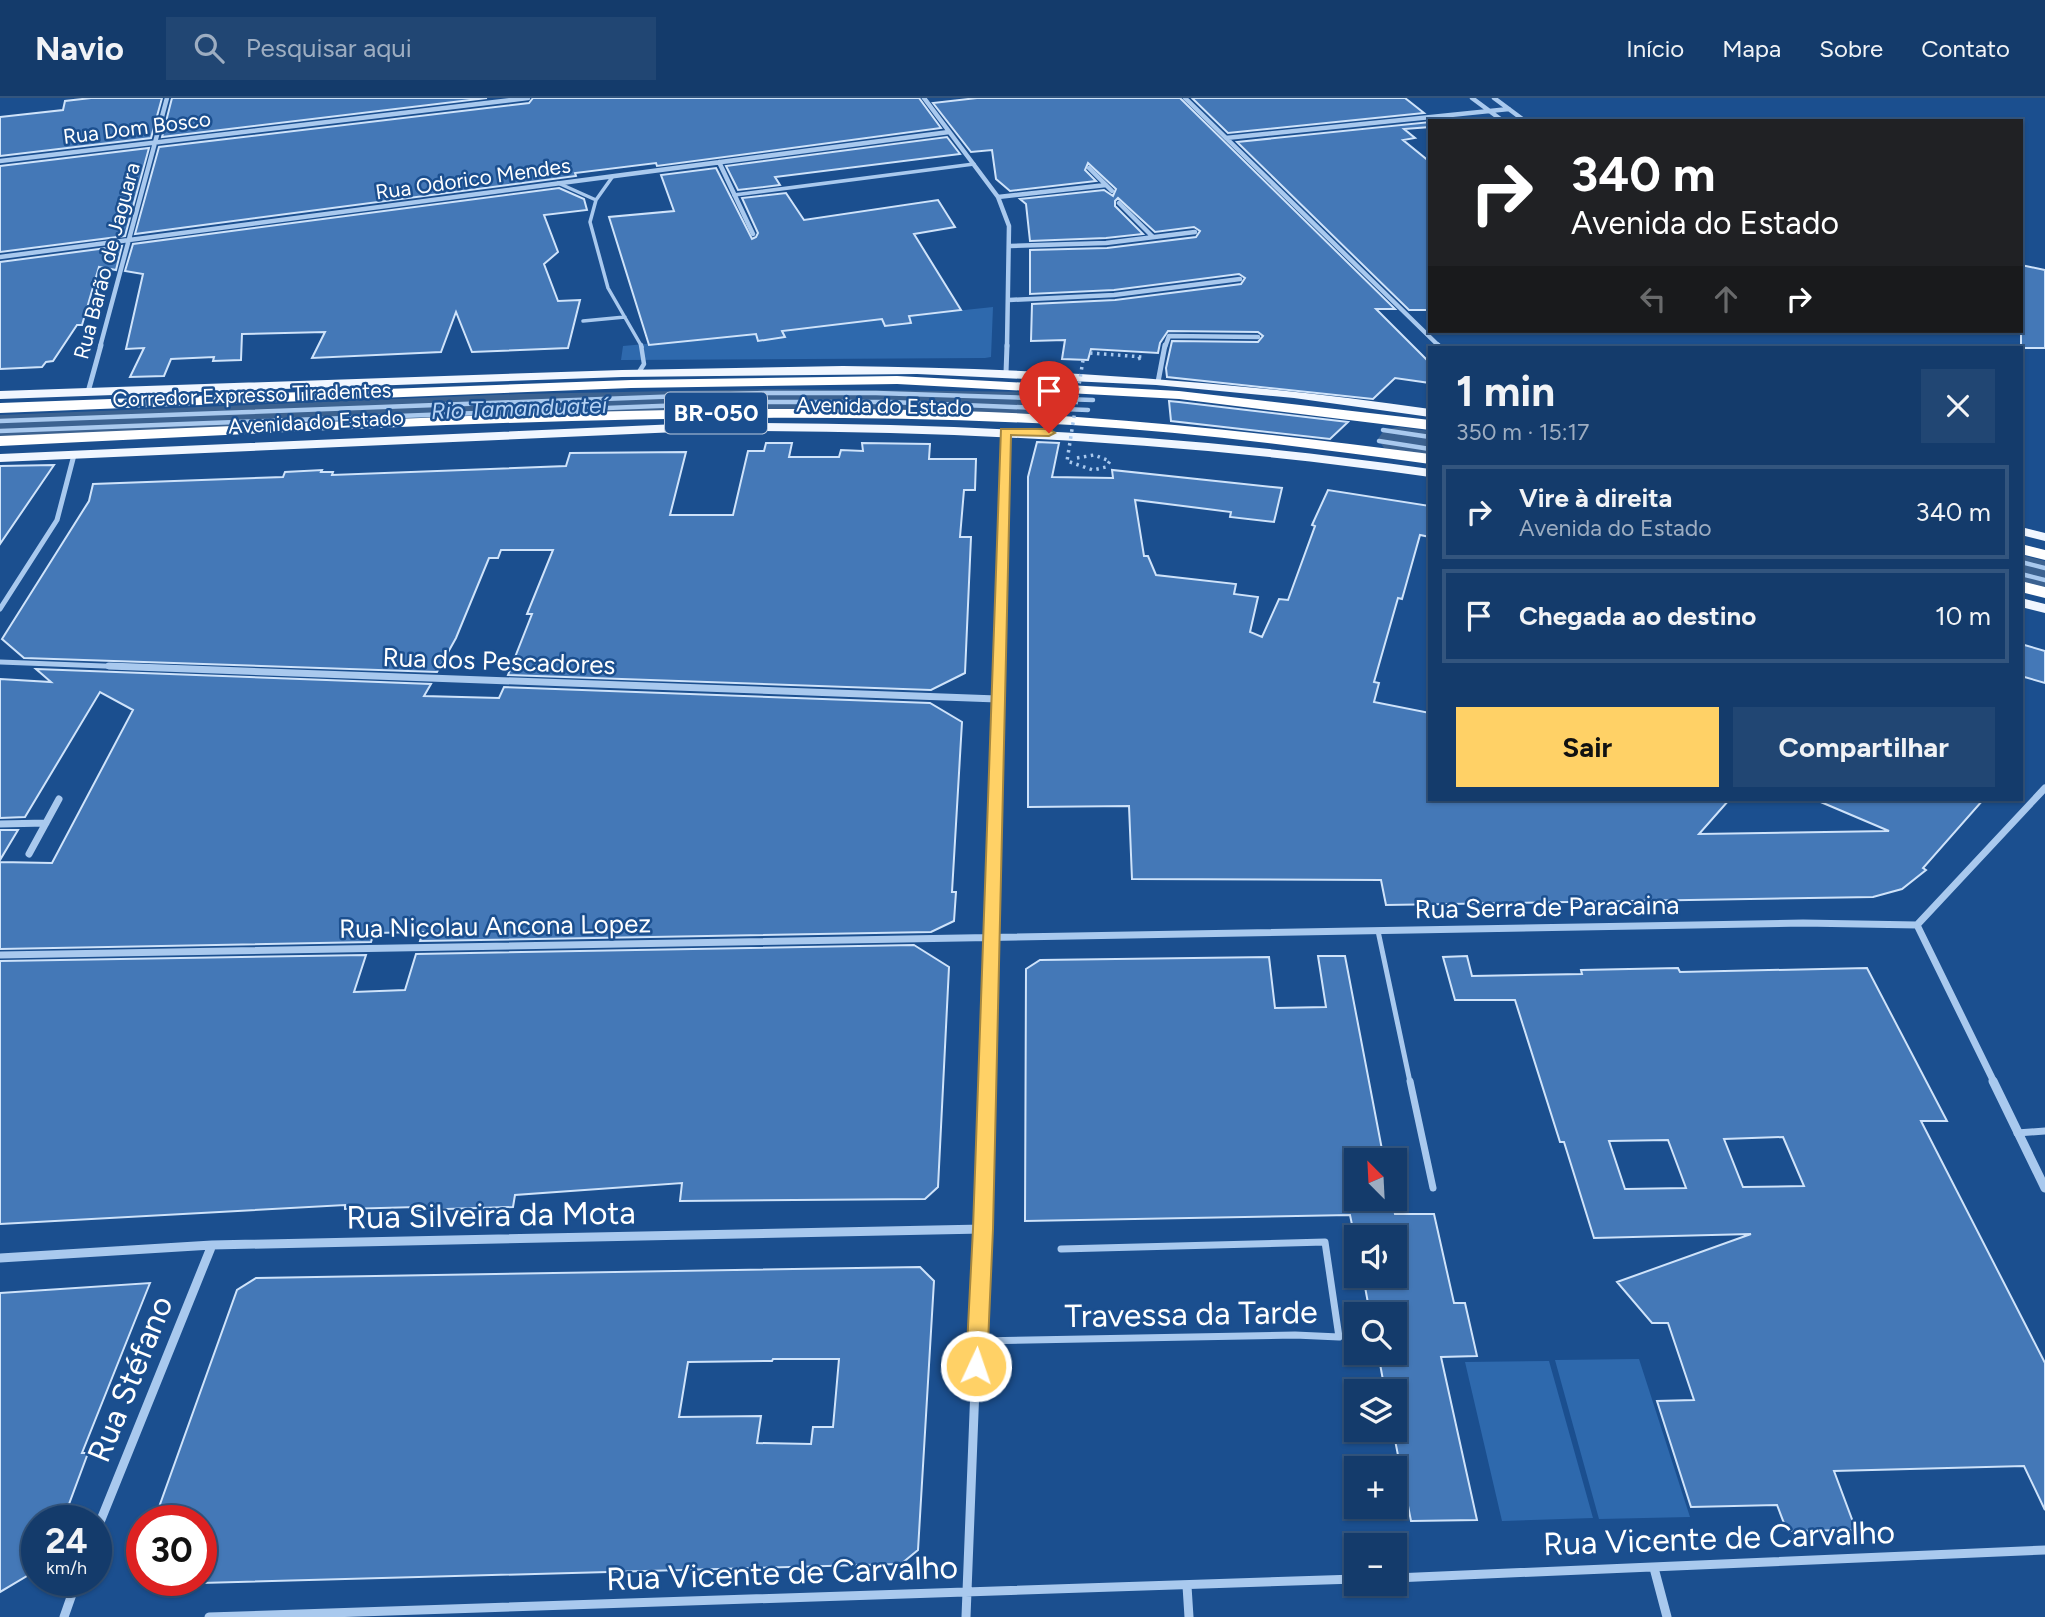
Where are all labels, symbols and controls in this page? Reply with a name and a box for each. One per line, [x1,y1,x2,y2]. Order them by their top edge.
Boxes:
search box [166,17,656,80]
text: Navio [35,29,124,68]
icon: search [190,29,228,67]
text: Pesquisar aqui [246,32,412,64]
text: Início [1626,34,1684,63]
text: Mapa [1722,34,1781,63]
text: Sobre [1819,34,1883,63]
text: Contato [1921,34,2010,63]
street label: Rua Dom Bosco [62,106,212,149]
text: 340 m [1571,144,1715,203]
icon: right [1456,147,1547,238]
street label: Rua Odorico Mendes [374,152,572,205]
street label: Rua Barão de Jaguara [68,160,145,362]
text: Avenida do Estado [1571,204,1839,242]
icon: left [1634,280,1672,318]
icon: ahead [1707,280,1745,318]
icon: right [1780,280,1818,318]
pin [1019,361,1079,433]
text: 1 min [1456,366,1555,417]
button: close [1921,369,1995,443]
icon: arrive [1030,372,1068,410]
street label: Corredor Expresso Tiradentes [112,377,392,412]
water label: Rio Tamanduateí [431,391,610,425]
street label: Avenida do Estado [796,391,972,420]
road number: BR-050 [665,392,767,434]
street label: Avenida do Estado [227,404,404,439]
text: 350 m · 15:17 [1456,418,1589,446]
text: Vire à direita [1519,482,1672,514]
icon: right [1460,493,1498,531]
text: 340 m [1915,496,1991,528]
text: Avenida do Estado [1519,514,1712,542]
icon: arrive [1460,597,1498,635]
text: Chegada ao destino [1519,600,1756,632]
text: 10 m [1935,600,1991,632]
street label: Rua dos Pescadores [382,641,616,681]
button: Sair [1456,707,1719,787]
button: Compartilhar [1733,707,1995,787]
street label: Rua Serra de Paracaina [1414,889,1680,925]
street label: Rua Nicolau Ancona Lopez [339,907,651,945]
north arrow [1344,1148,1407,1211]
map controls [1344,1148,1407,1596]
street label: Rua Silveira da Mota [346,1193,636,1237]
button: sound [1344,1225,1407,1288]
street label: Rua Stéfano [79,1290,181,1468]
street label: Travessa da Tarde [1064,1293,1318,1335]
button: search [1344,1302,1407,1365]
position arrow [939,1329,1013,1403]
button: layers [1344,1379,1407,1442]
button: + [1344,1456,1407,1519]
speed limit sign: 30 [126,1505,217,1596]
street label: Rua Vicente de Carvalho [1542,1513,1896,1563]
text: 24 [45,1520,88,1562]
button: − [1344,1533,1407,1596]
street label: Rua Vicente de Carvalho [605,1548,959,1598]
text: km/h [46,1557,87,1579]

